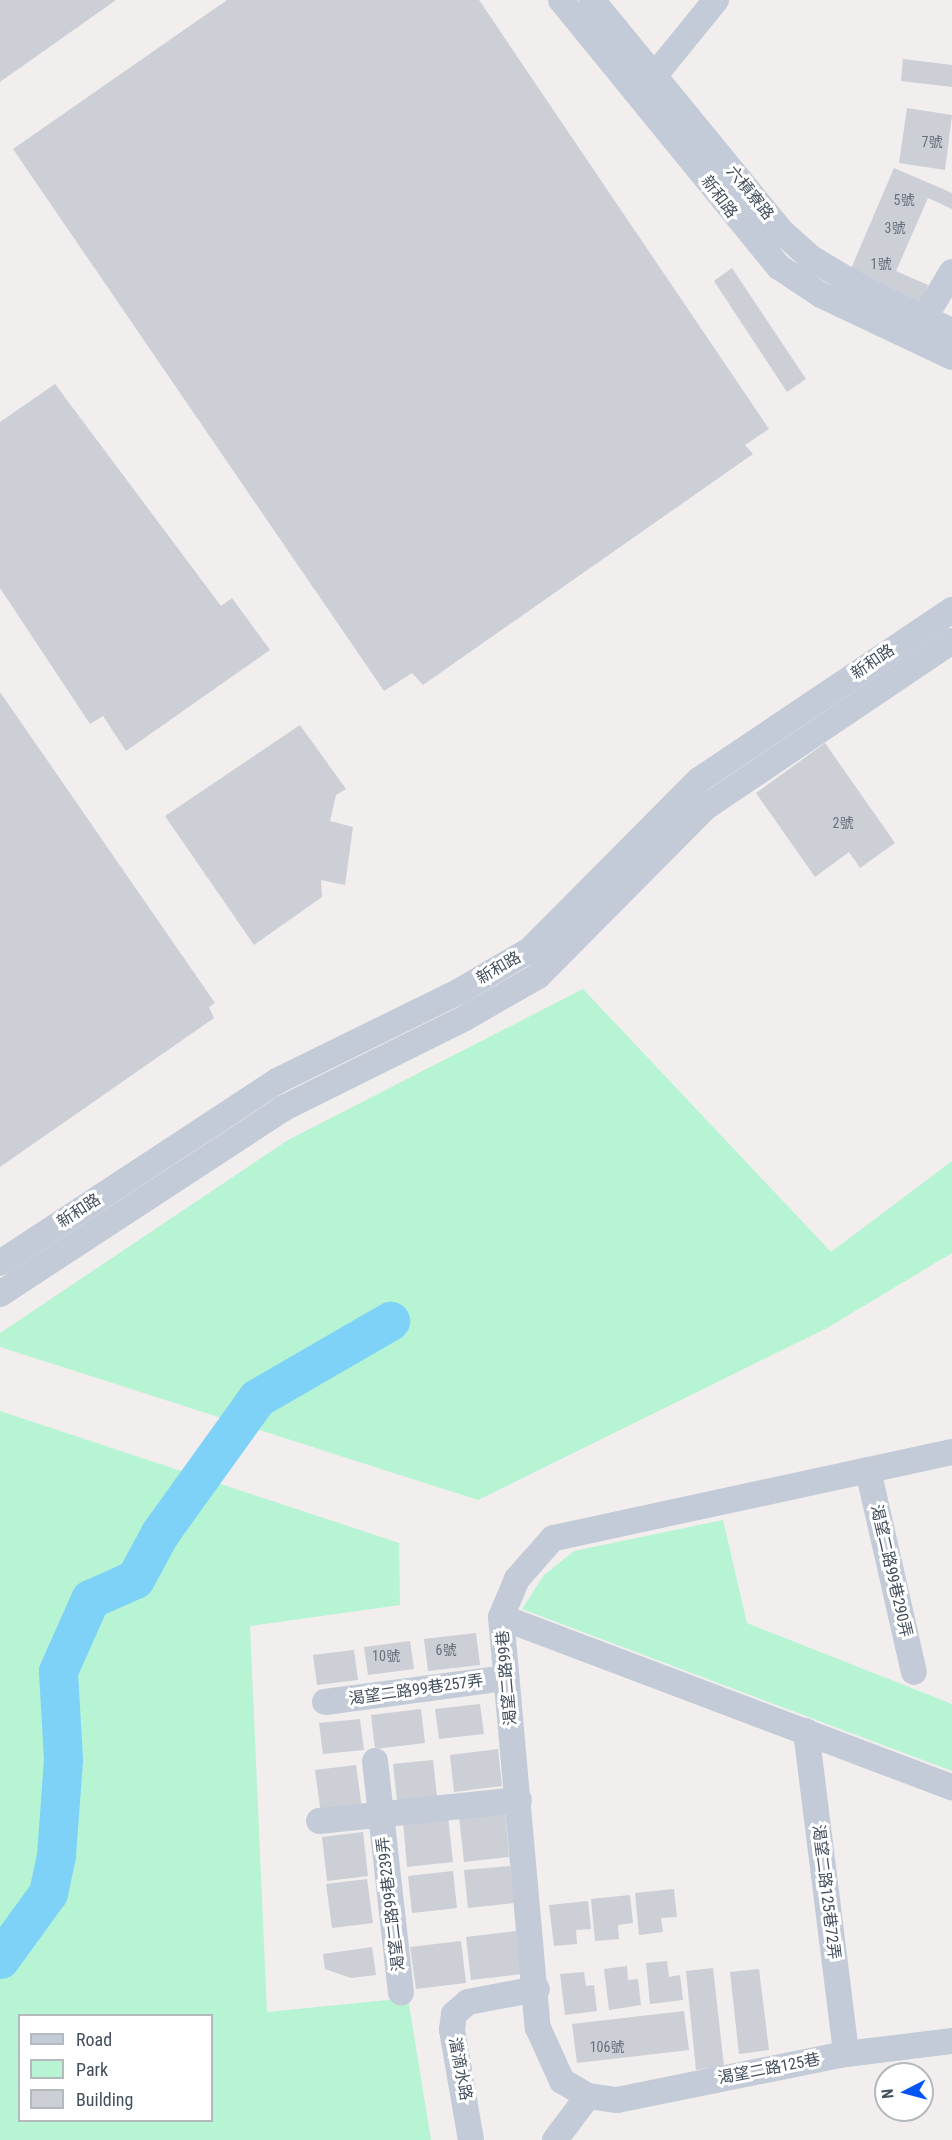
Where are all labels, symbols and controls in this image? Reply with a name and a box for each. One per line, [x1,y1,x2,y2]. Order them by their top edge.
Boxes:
house number: 7號 [922,134,942,150]
street label: 六槓寮路 [722,162,778,224]
street label: 新和路 [697,172,741,222]
house number: 5號 [894,192,914,208]
house number: 3號 [885,220,905,236]
house number: 1號 [871,256,891,272]
street label: 新和路 [848,641,898,683]
house number: 2號 [833,815,853,831]
street label: 新和路 [473,948,525,988]
street label: 新和路 [54,1190,104,1232]
street label: 渴望二路99巷290弄 [866,1503,916,1639]
street label: 渴望二路99巷 [493,1629,521,1727]
house number: 6號 [436,1642,456,1658]
house number: 10號 [372,1648,400,1664]
street label: 渴望二路99巷257弄 [348,1671,484,1709]
street label: 渴望二路125巷72弄 [808,1824,844,1960]
street label: 渴望二路99巷239弄 [373,1836,409,1972]
legend [18,2014,213,2122]
text: Road [76,2029,112,2050]
street label: 澢滴水路 [444,2036,476,2102]
house number: 106號 [590,2039,624,2055]
street label: 渴望二路125巷 [716,2050,822,2088]
text: Park [76,2059,108,2080]
north arrow [874,2062,934,2122]
text: N [878,2088,898,2100]
text: Building [76,2089,133,2110]

